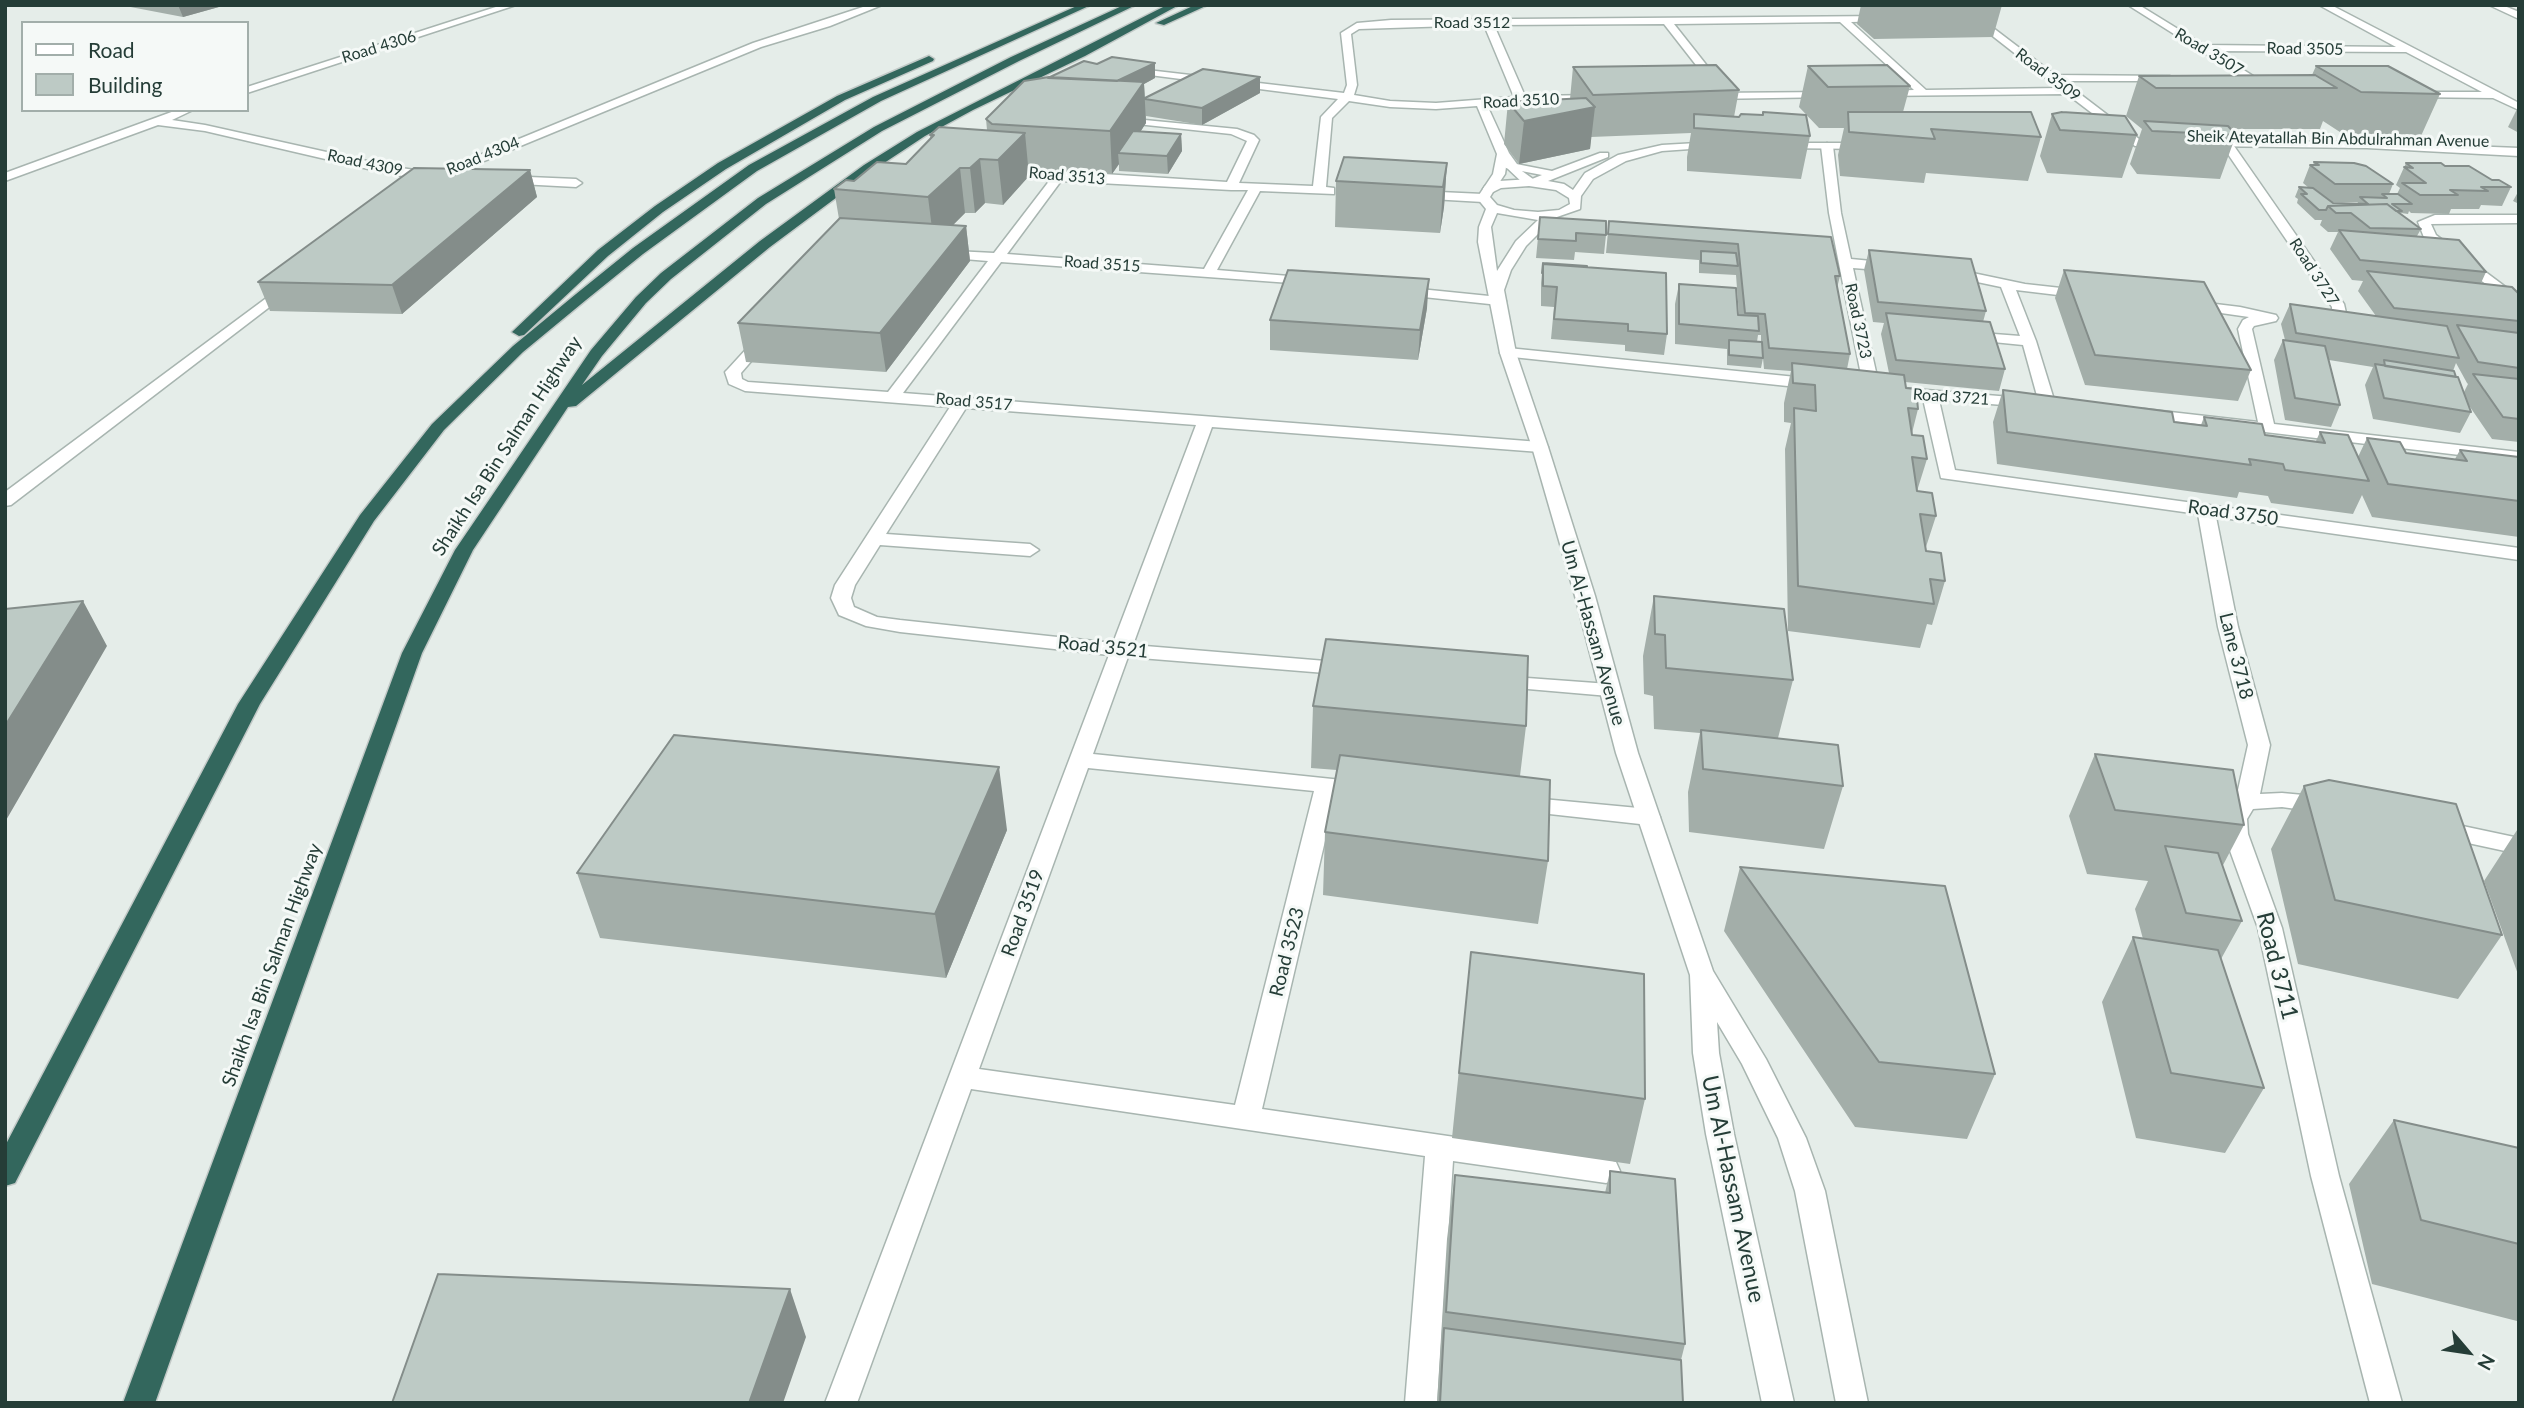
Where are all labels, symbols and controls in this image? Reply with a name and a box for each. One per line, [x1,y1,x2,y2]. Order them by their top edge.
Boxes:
street label: Road 3512 [1434,13,1510,33]
legend [21,21,248,112]
street label: Road 3507 [2171,24,2247,80]
street label: Road 4306 [340,27,418,67]
text: Road [88,37,135,62]
street label: Road 3505 [2266,39,2344,59]
street label: Road 3509 [2012,44,2084,106]
text: Building [88,72,163,97]
street label: Road 3510 [1482,89,1560,113]
street label: Sheik Ateyatallah Bin Abdulrahman Avenue [2187,127,2489,151]
street label: Road 4304 [444,133,522,179]
street label: Road 4309 [325,146,405,180]
street label: Road 3513 [1028,163,1106,189]
street label: Road 3727 [2285,235,2343,309]
street label: Road 3515 [1063,252,1141,276]
street label: Road 3723 [1841,281,1875,361]
street label: Shaikh Isa Bin Salman Highway [427,332,587,560]
street label: Road 3721 [1912,385,1990,409]
street label: Road 3517 [935,389,1013,415]
street label: Road 3750 [2186,495,2280,531]
street label: Um Al-Hassam Avenue [1556,538,1630,728]
street label: Lane 3718 [2214,610,2258,702]
street label: Road 3521 [1057,631,1149,663]
street label: Shaikh Isa Bin Salman Highway [217,840,327,1090]
street label: Road 3519 [997,866,1049,960]
street label: Road 3523 [1265,905,1309,999]
street label: Road 3711 [2250,909,2304,1023]
street label: Um Al-Hassam Avenue [1695,1073,1771,1305]
north arrow [2433,1317,2503,1387]
text: N [2473,1350,2500,1374]

